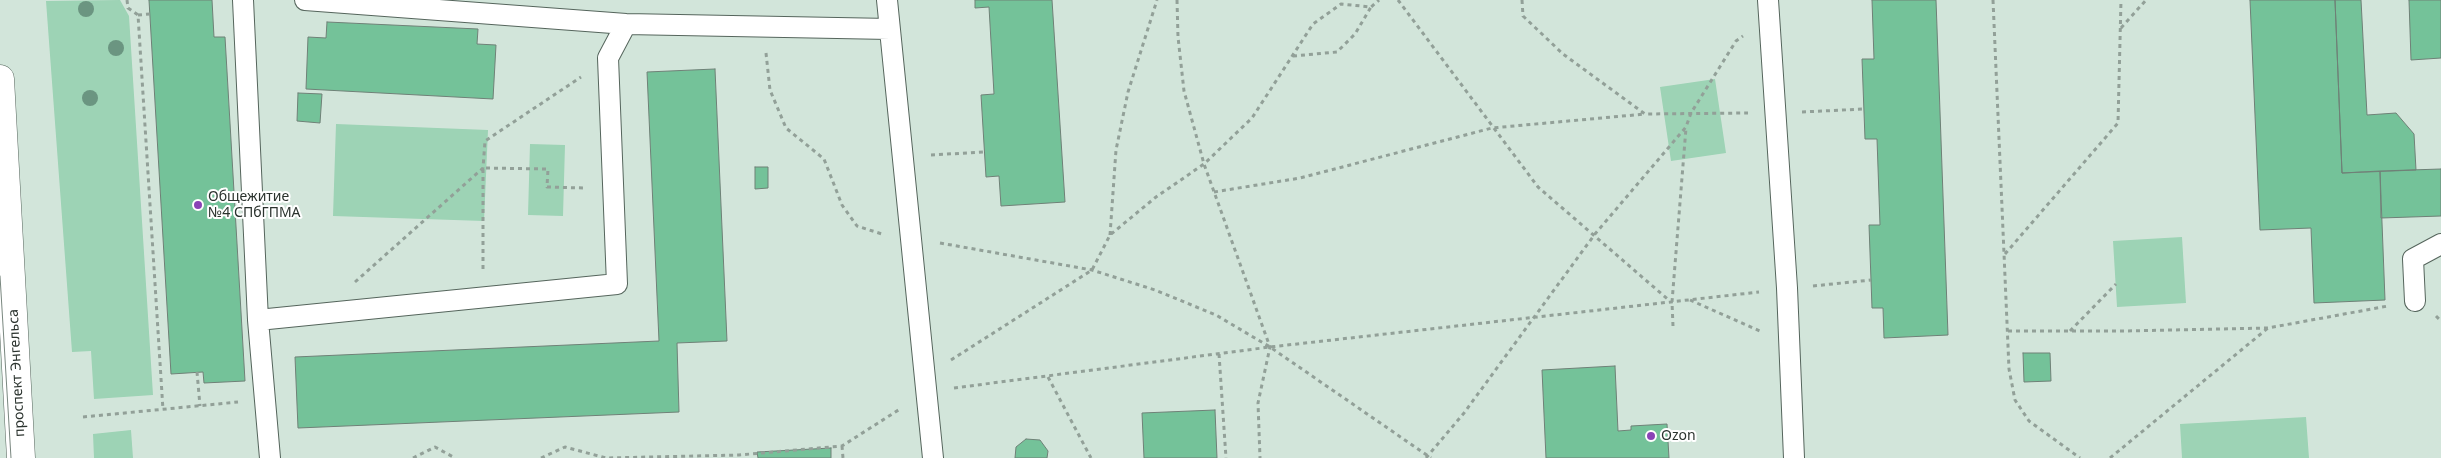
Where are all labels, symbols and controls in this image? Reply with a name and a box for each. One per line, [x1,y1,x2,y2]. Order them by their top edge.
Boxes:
place label: Общежитие №4 СПбГПМА [208,189,301,222]
marker: Общежитие №4 СПбГПМА [192,199,204,211]
street label: проспект Энгельса [5,309,29,437]
place label: Ozon [1661,428,1696,444]
marker: Ozon [1645,430,1657,442]

